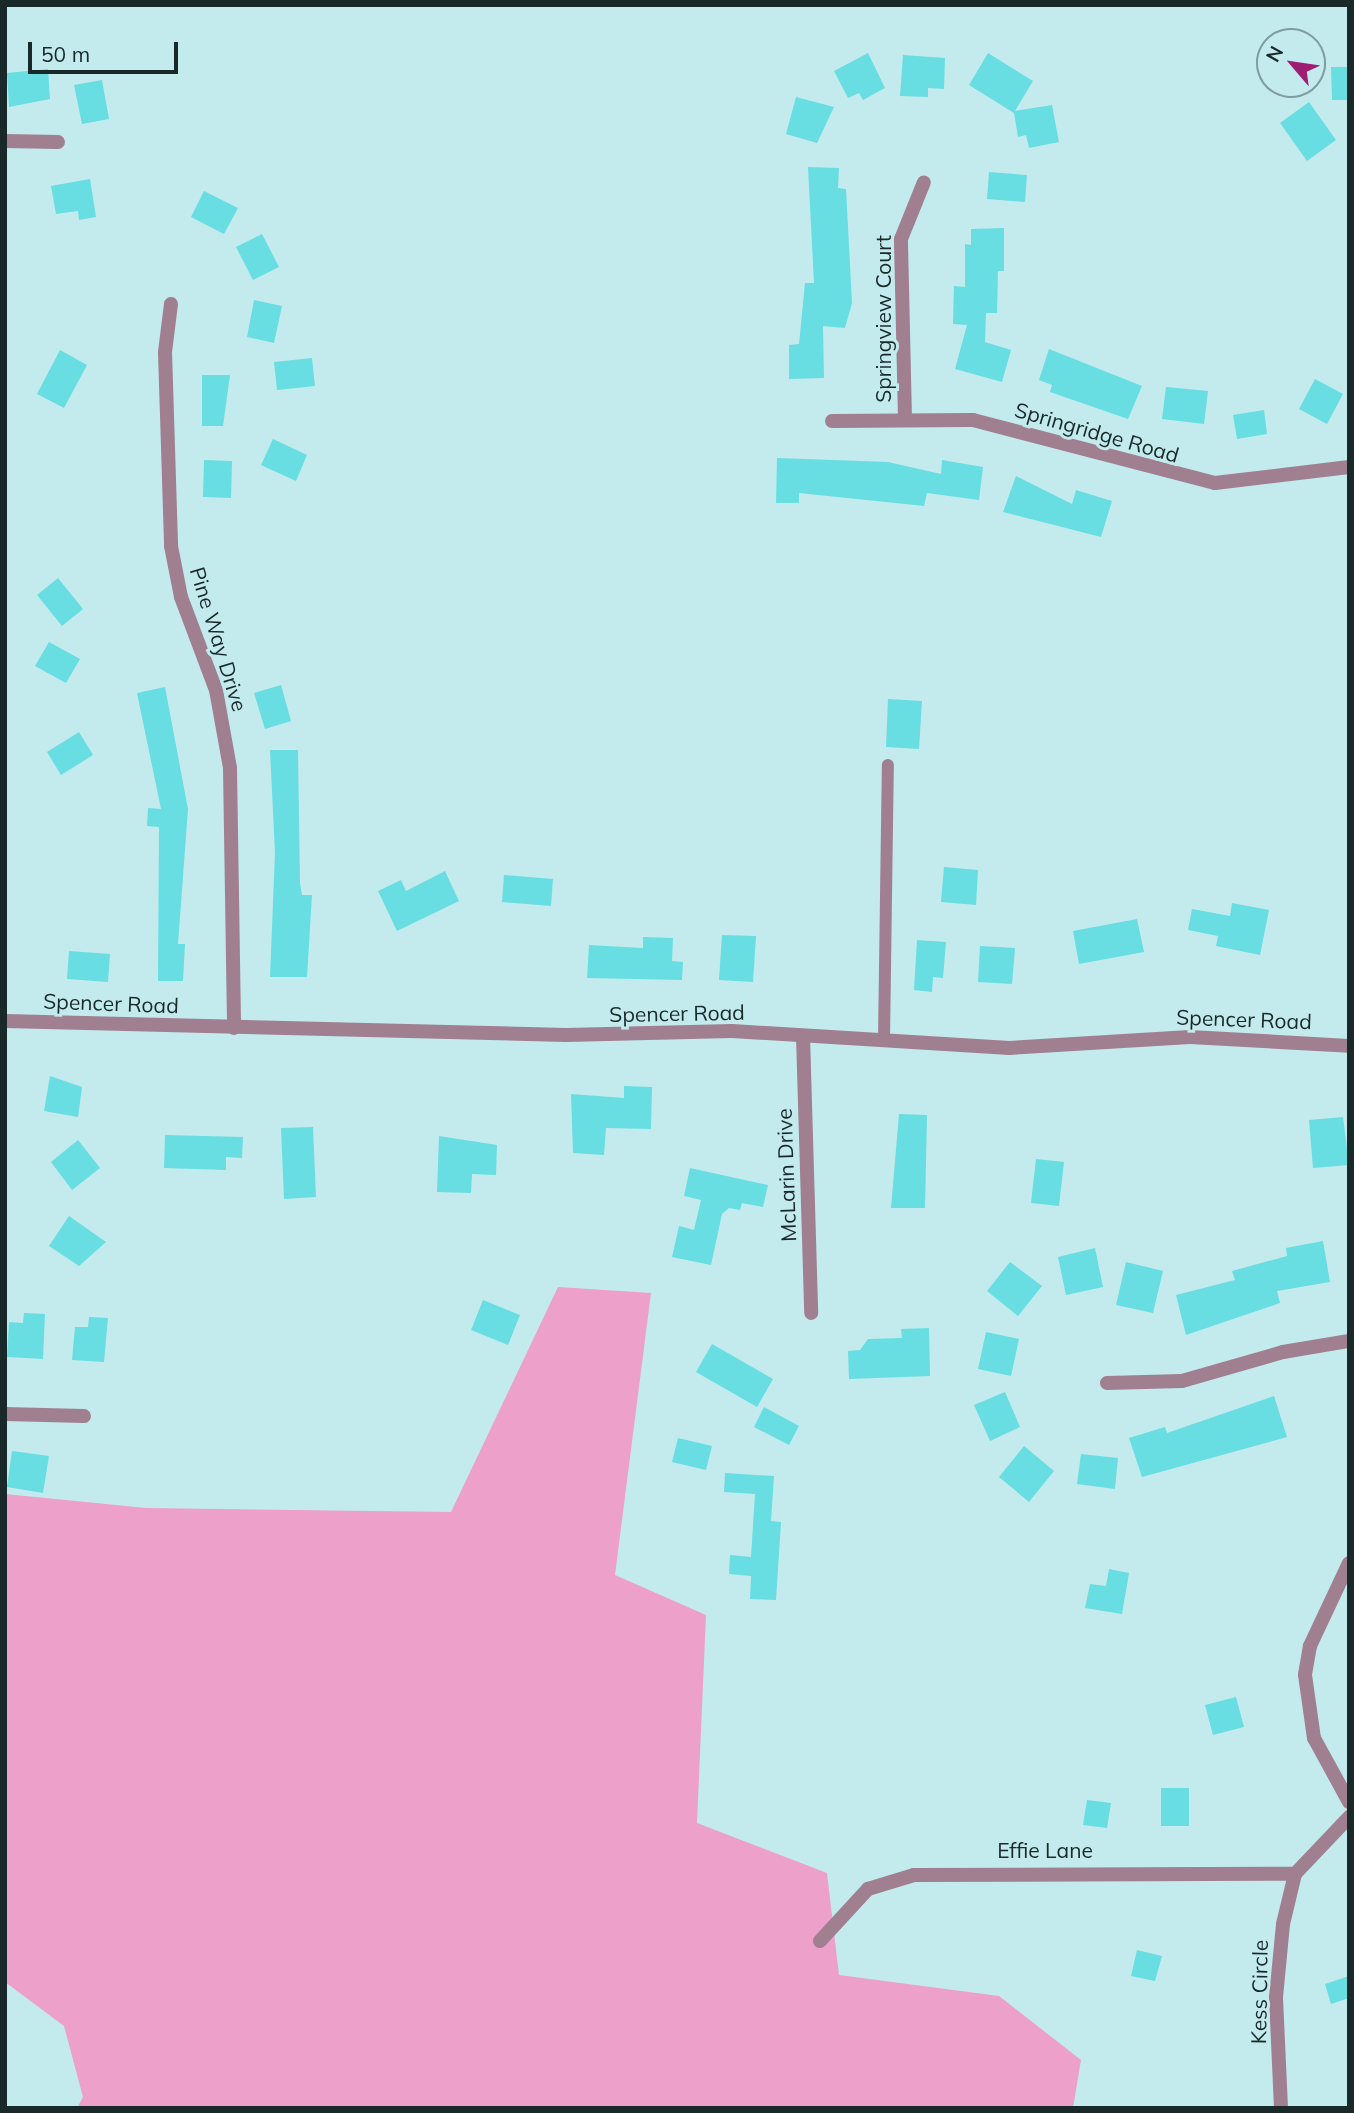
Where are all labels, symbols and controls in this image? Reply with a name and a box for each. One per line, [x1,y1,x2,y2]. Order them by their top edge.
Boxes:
scale bar [32,28,182,72]
north arrow [1256,28,1326,98]
text: 50 m [41,41,90,67]
text: N [1260,42,1288,66]
street label: Springview Court [870,235,896,403]
street label: Springridge Road [1012,397,1182,467]
street label: Pine Way Drive [185,564,253,714]
street label: Spencer Road [43,988,179,1018]
street label: Spencer Road [609,999,745,1027]
street label: Spencer Road [1176,1004,1312,1034]
street label: McLarin Drive [771,1108,801,1242]
street label: Effie Lane [997,1837,1093,1863]
street label: Kess Circle [1245,1940,1273,2044]

